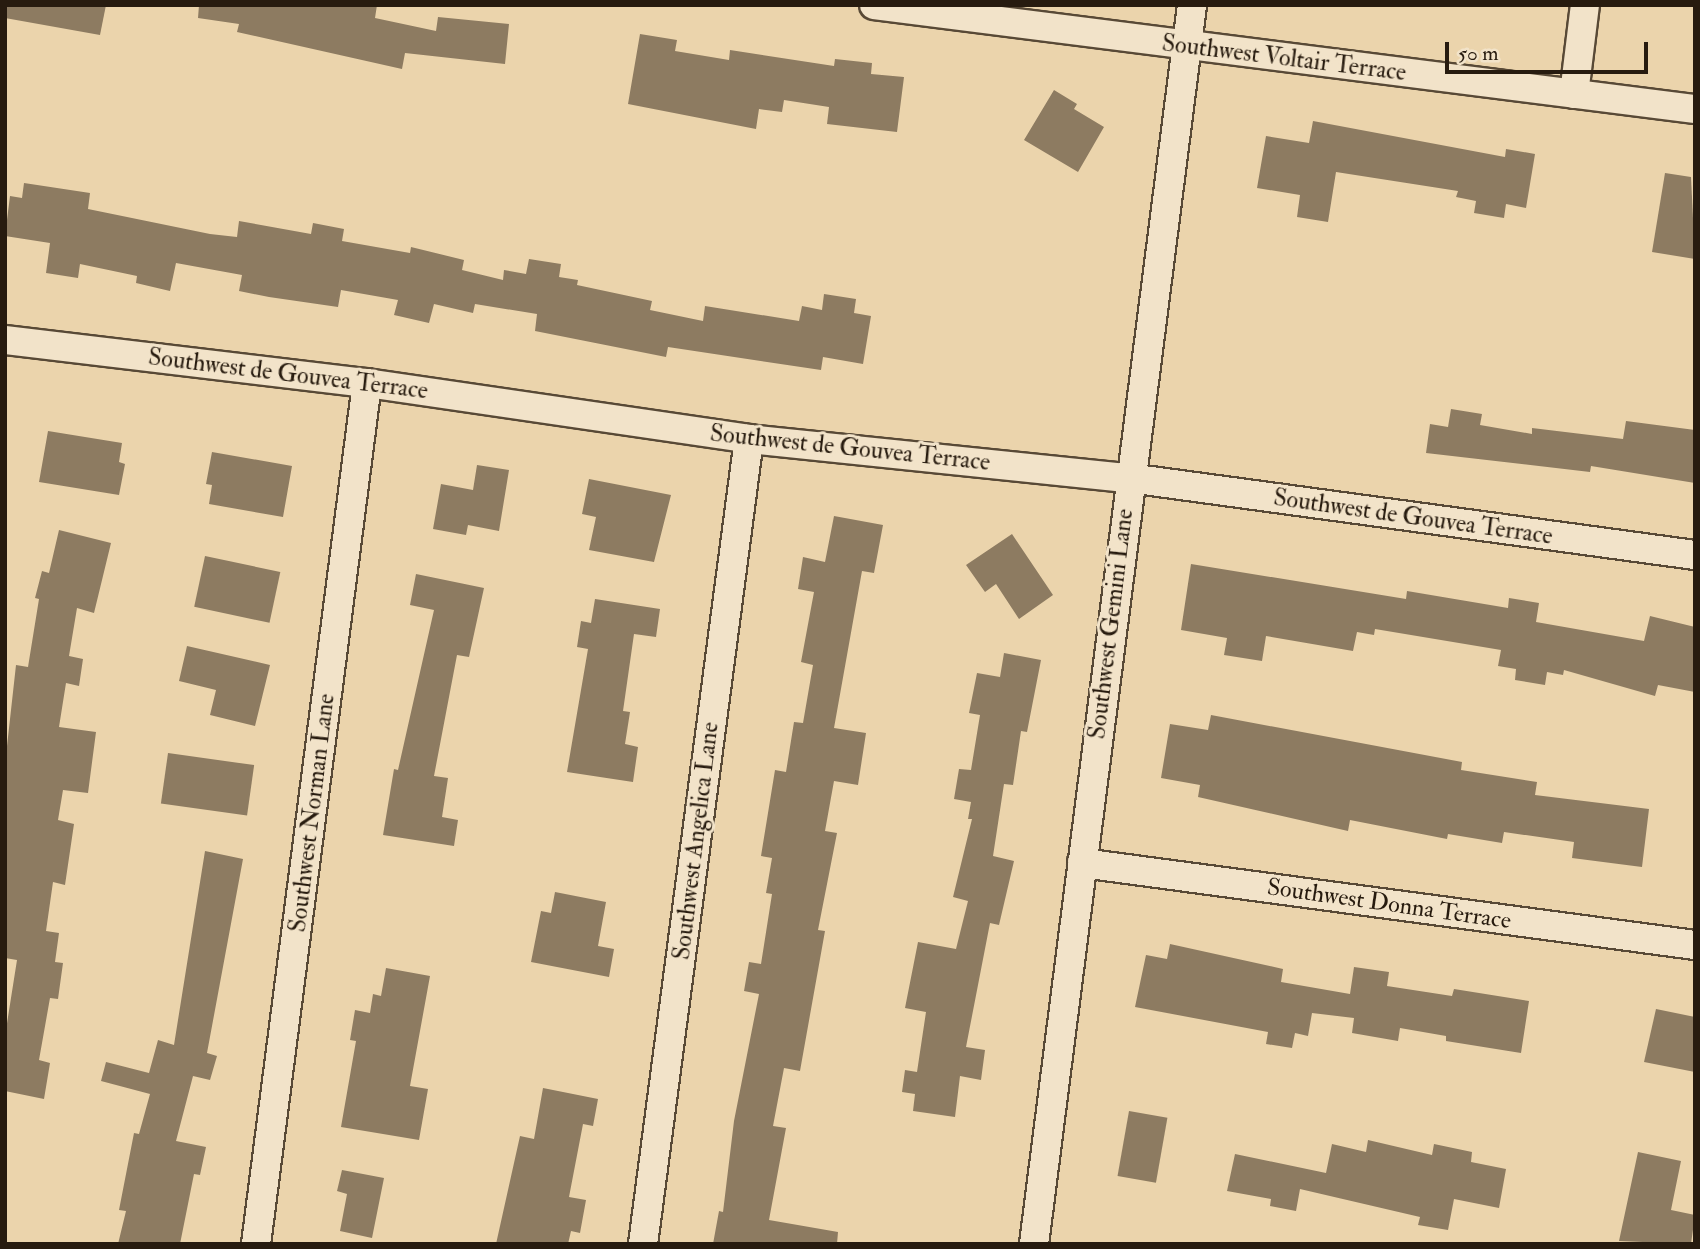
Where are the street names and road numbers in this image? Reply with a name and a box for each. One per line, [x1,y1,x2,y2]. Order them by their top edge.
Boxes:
street label: Southwest Voltair Terrace [1160,29,1408,87]
street label: Southwest de Gouvea Terrace [147,343,429,405]
street label: Southwest de Gouvea Terrace [709,419,991,477]
street label: Southwest de Gouvea Terrace [1272,483,1554,551]
street label: Southwest Gemini Lane [1083,507,1139,741]
street label: Southwest Norman Lane [283,692,341,934]
street label: Southwest Angelica Lane [667,721,725,961]
street label: Southwest Donna Terrace [1265,873,1513,935]

